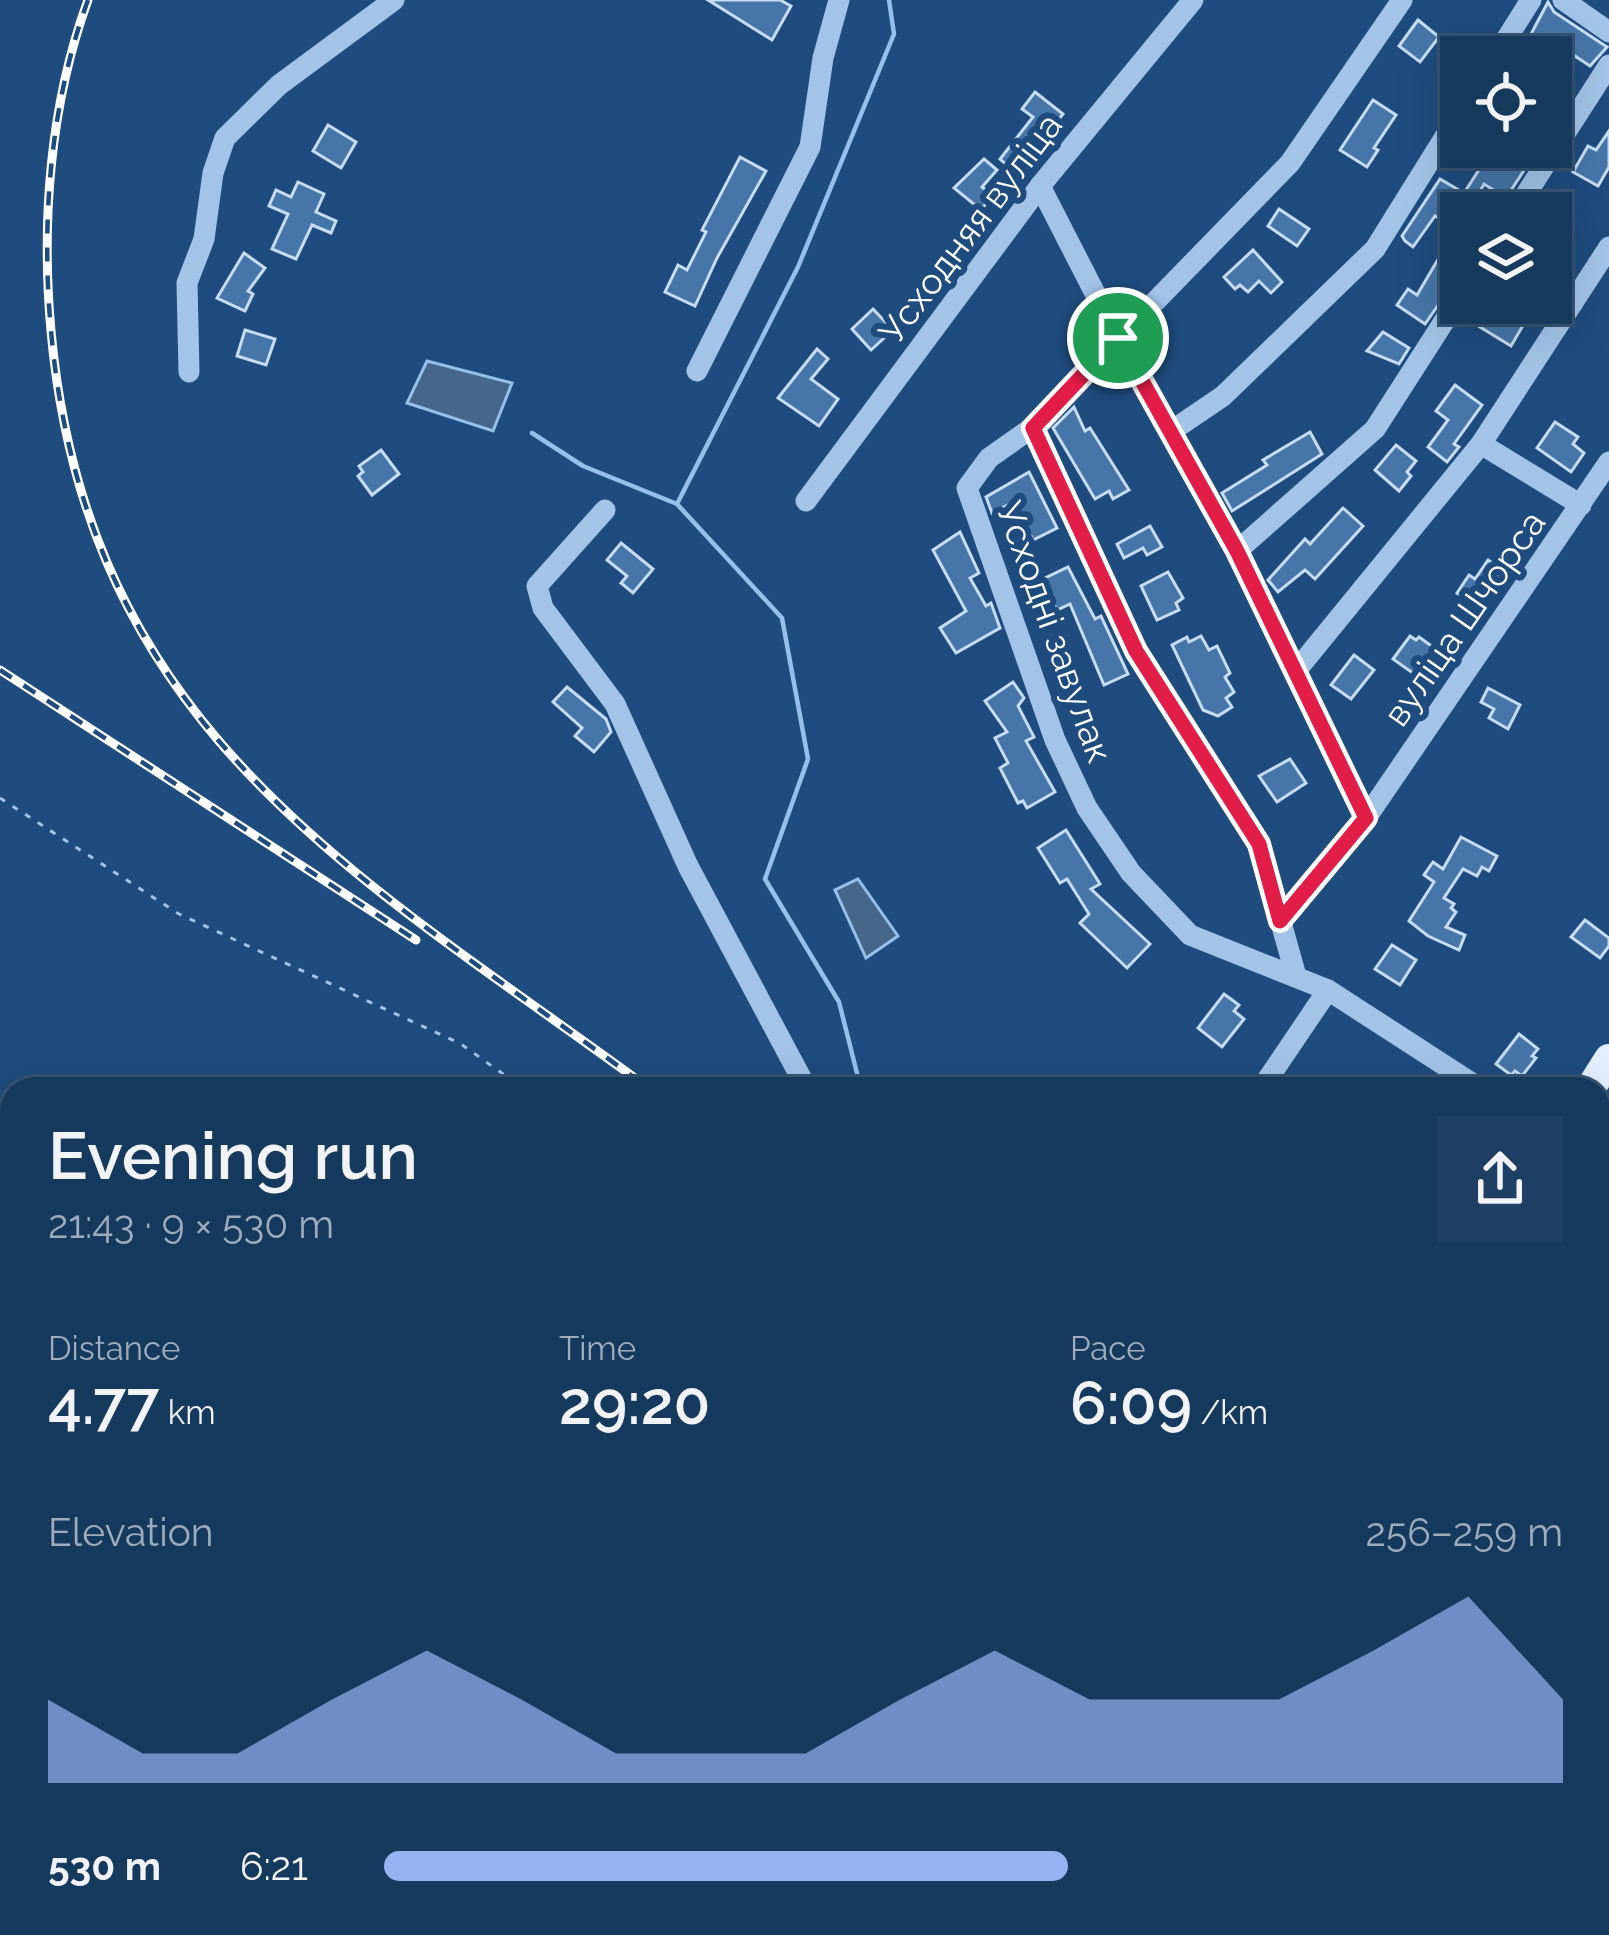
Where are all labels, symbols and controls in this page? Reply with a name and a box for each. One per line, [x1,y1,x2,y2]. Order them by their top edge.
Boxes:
map controls [1440,36,1572,324]
button: locate [1440,36,1572,168]
street label: Усходняя вуліца [870,105,1070,351]
button: layers [1440,192,1572,324]
pin [1067,287,1169,389]
icon: arrive [1085,305,1151,371]
street label: Усходні завулак [988,496,1122,768]
street label: вуліца Шчорса [1374,503,1554,733]
button: share [1437,1116,1563,1242]
text: Evening run [48,1117,418,1194]
text: 21:43 · 9 × 530 m [48,1201,334,1247]
text: Distance [48,1329,180,1368]
text: Time [559,1329,636,1368]
text: Pace [1070,1329,1146,1368]
text: 4.77 [48,1368,159,1438]
text: 29:20 [559,1368,710,1438]
text: 6:09 [1070,1368,1192,1438]
text: km [159,1393,216,1432]
text: /km [1192,1393,1268,1432]
text: Elevation [48,1509,214,1555]
text: 256–259 m [1366,1509,1563,1555]
text: 530 m [48,1843,161,1889]
text: 6:21 [240,1843,308,1889]

